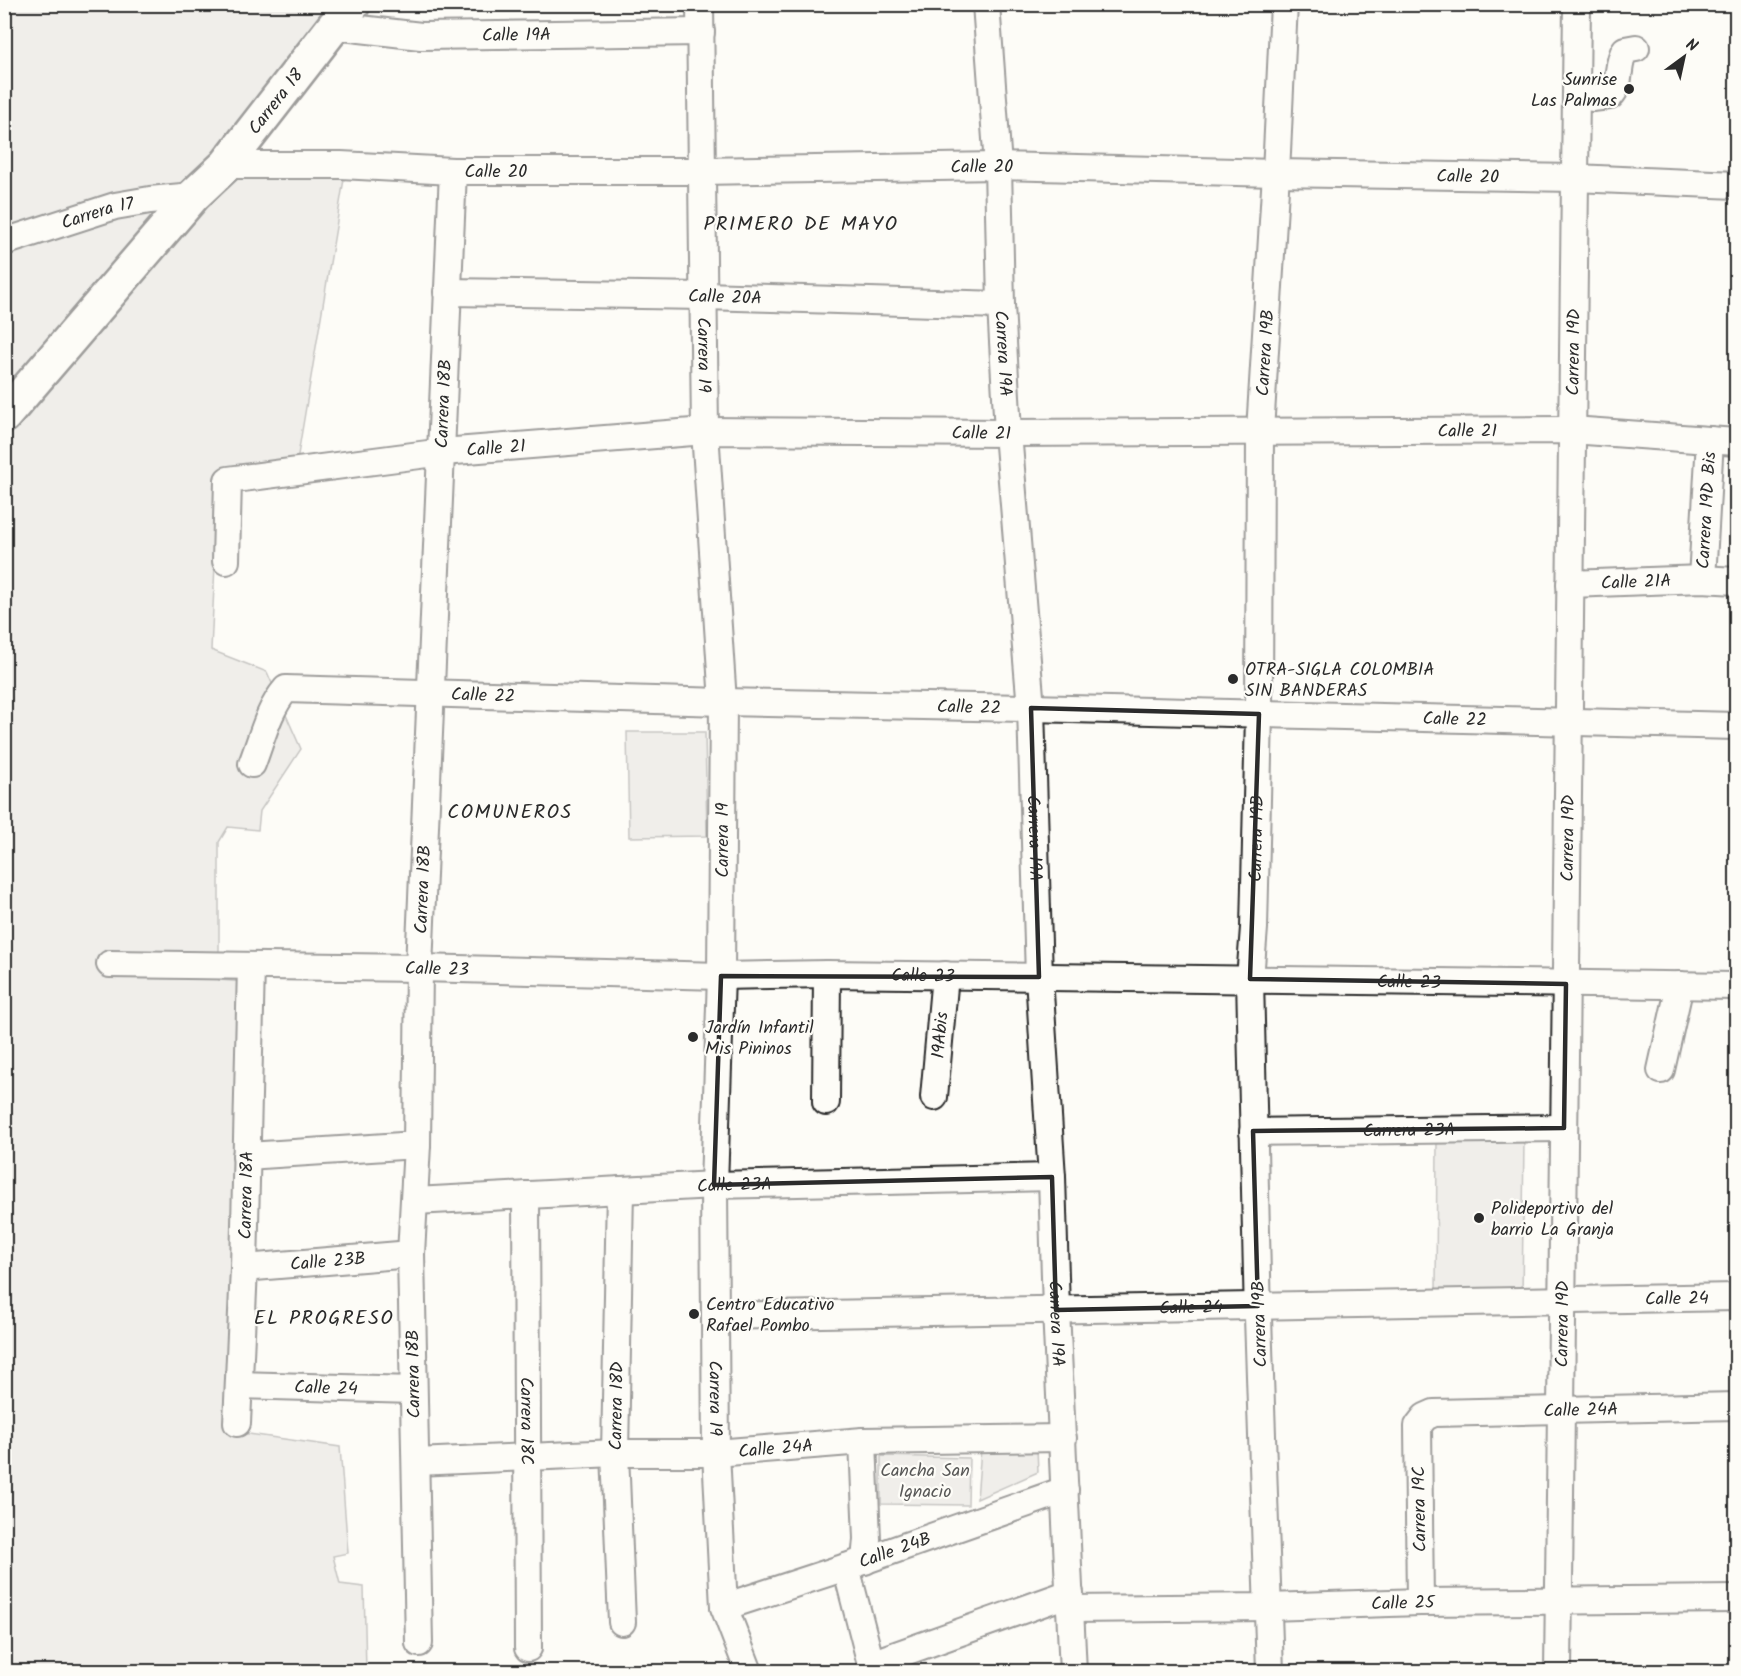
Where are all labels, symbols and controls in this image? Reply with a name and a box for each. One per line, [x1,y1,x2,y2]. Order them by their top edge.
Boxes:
street label: Calle 19A [482,21,551,51]
north arrow [1654,27,1714,87]
text: N [1680,32,1702,59]
street label: Carrera 18 [241,63,312,142]
place label: Sunrise Las Palmas [1531,66,1617,116]
marker: Sunrise Las Palmas [1622,82,1636,96]
street label: Calle 20 [950,153,1014,183]
street label: Calle 20 [464,158,527,187]
street label: Calle 20 [1436,163,1499,193]
street label: Carrera 17 [58,190,137,239]
district label: PRIMERO DE MAYO [704,209,899,241]
street label: Calle 20A [688,283,762,314]
street label: Carrera 19D [1560,308,1590,396]
street label: Carrera 19B [1249,309,1284,397]
street label: Carrera 19A [985,310,1019,397]
street label: Carrera 19 [688,317,718,393]
street label: Carrera 18B [428,359,461,449]
street label: Calle 21 [1437,417,1497,447]
street label: Calle 21 [951,420,1011,449]
street label: Calle 21 [465,432,527,466]
street label: Carrera 19D Bis [1690,450,1725,570]
street label: Calle 21A [1600,567,1672,599]
place label: OTRA-SIGLA COLOMBIA SIN BANDERAS [1245,656,1434,706]
marker: OTRA-SIGLA COLOMBIA SIN BANDERAS [1226,672,1240,686]
street label: Calle 22 [450,681,516,712]
street label: Calle 22 [936,693,1001,723]
street label: Calle 22 [1422,705,1487,736]
street label: Carrera 19D [1554,794,1584,882]
street label: Carrera 19A [1018,795,1049,882]
street label: Carrera 19B [1242,795,1273,882]
district label: COMUNEROS [447,797,573,829]
street label: Carrera 19 [709,802,738,878]
street label: Carrera 18B [407,844,440,934]
street label: Calle 23 [405,955,469,985]
street label: Calle 23 [891,962,955,992]
street label: Calle 23 [1377,968,1441,998]
street label: 19Abis [925,1010,958,1060]
place label: Jardín Infantil Mis Pininos [705,1014,814,1064]
marker: Jardín Infantil Mis Pininos [686,1030,700,1044]
street label: Carrera 23A [1363,1116,1456,1147]
street label: Carrera 18A [232,1151,263,1240]
street label: Calle 23A [696,1171,773,1202]
place label: Polideportivo del barrio La Granja [1491,1195,1614,1245]
marker: Polideportivo del barrio La Granja [1472,1211,1486,1225]
street label: Calle 23B [289,1245,367,1280]
street label: Carrera 19A [1039,1280,1072,1368]
street label: Carrera 19B [1244,1280,1277,1368]
street label: Carrera 19D [1548,1280,1578,1368]
street label: Calle 24 [1645,1285,1709,1315]
place label: Centro Educativo Rafael Pombo [706,1291,834,1341]
street label: Calle 24 [1159,1294,1223,1324]
district label: EL PROGRESO [254,1303,394,1335]
marker: Centro Educativo Rafael Pombo [687,1307,701,1321]
street label: Carrera 18B [399,1329,430,1419]
street label: Carrera 19 [699,1360,729,1436]
street label: Carrera 18D [602,1361,633,1451]
street label: Calle 24 [294,1374,358,1404]
street label: Carrera 18C [511,1377,540,1465]
street label: Calle 24A [1543,1396,1618,1426]
street label: Calle 24A [737,1432,814,1467]
park label: Cancha San Ignacio [880,1457,970,1507]
street label: Carrera 19C [1405,1466,1436,1552]
street label: Calle 24B [855,1525,936,1577]
street label: Calle 25 [1371,1589,1436,1620]

